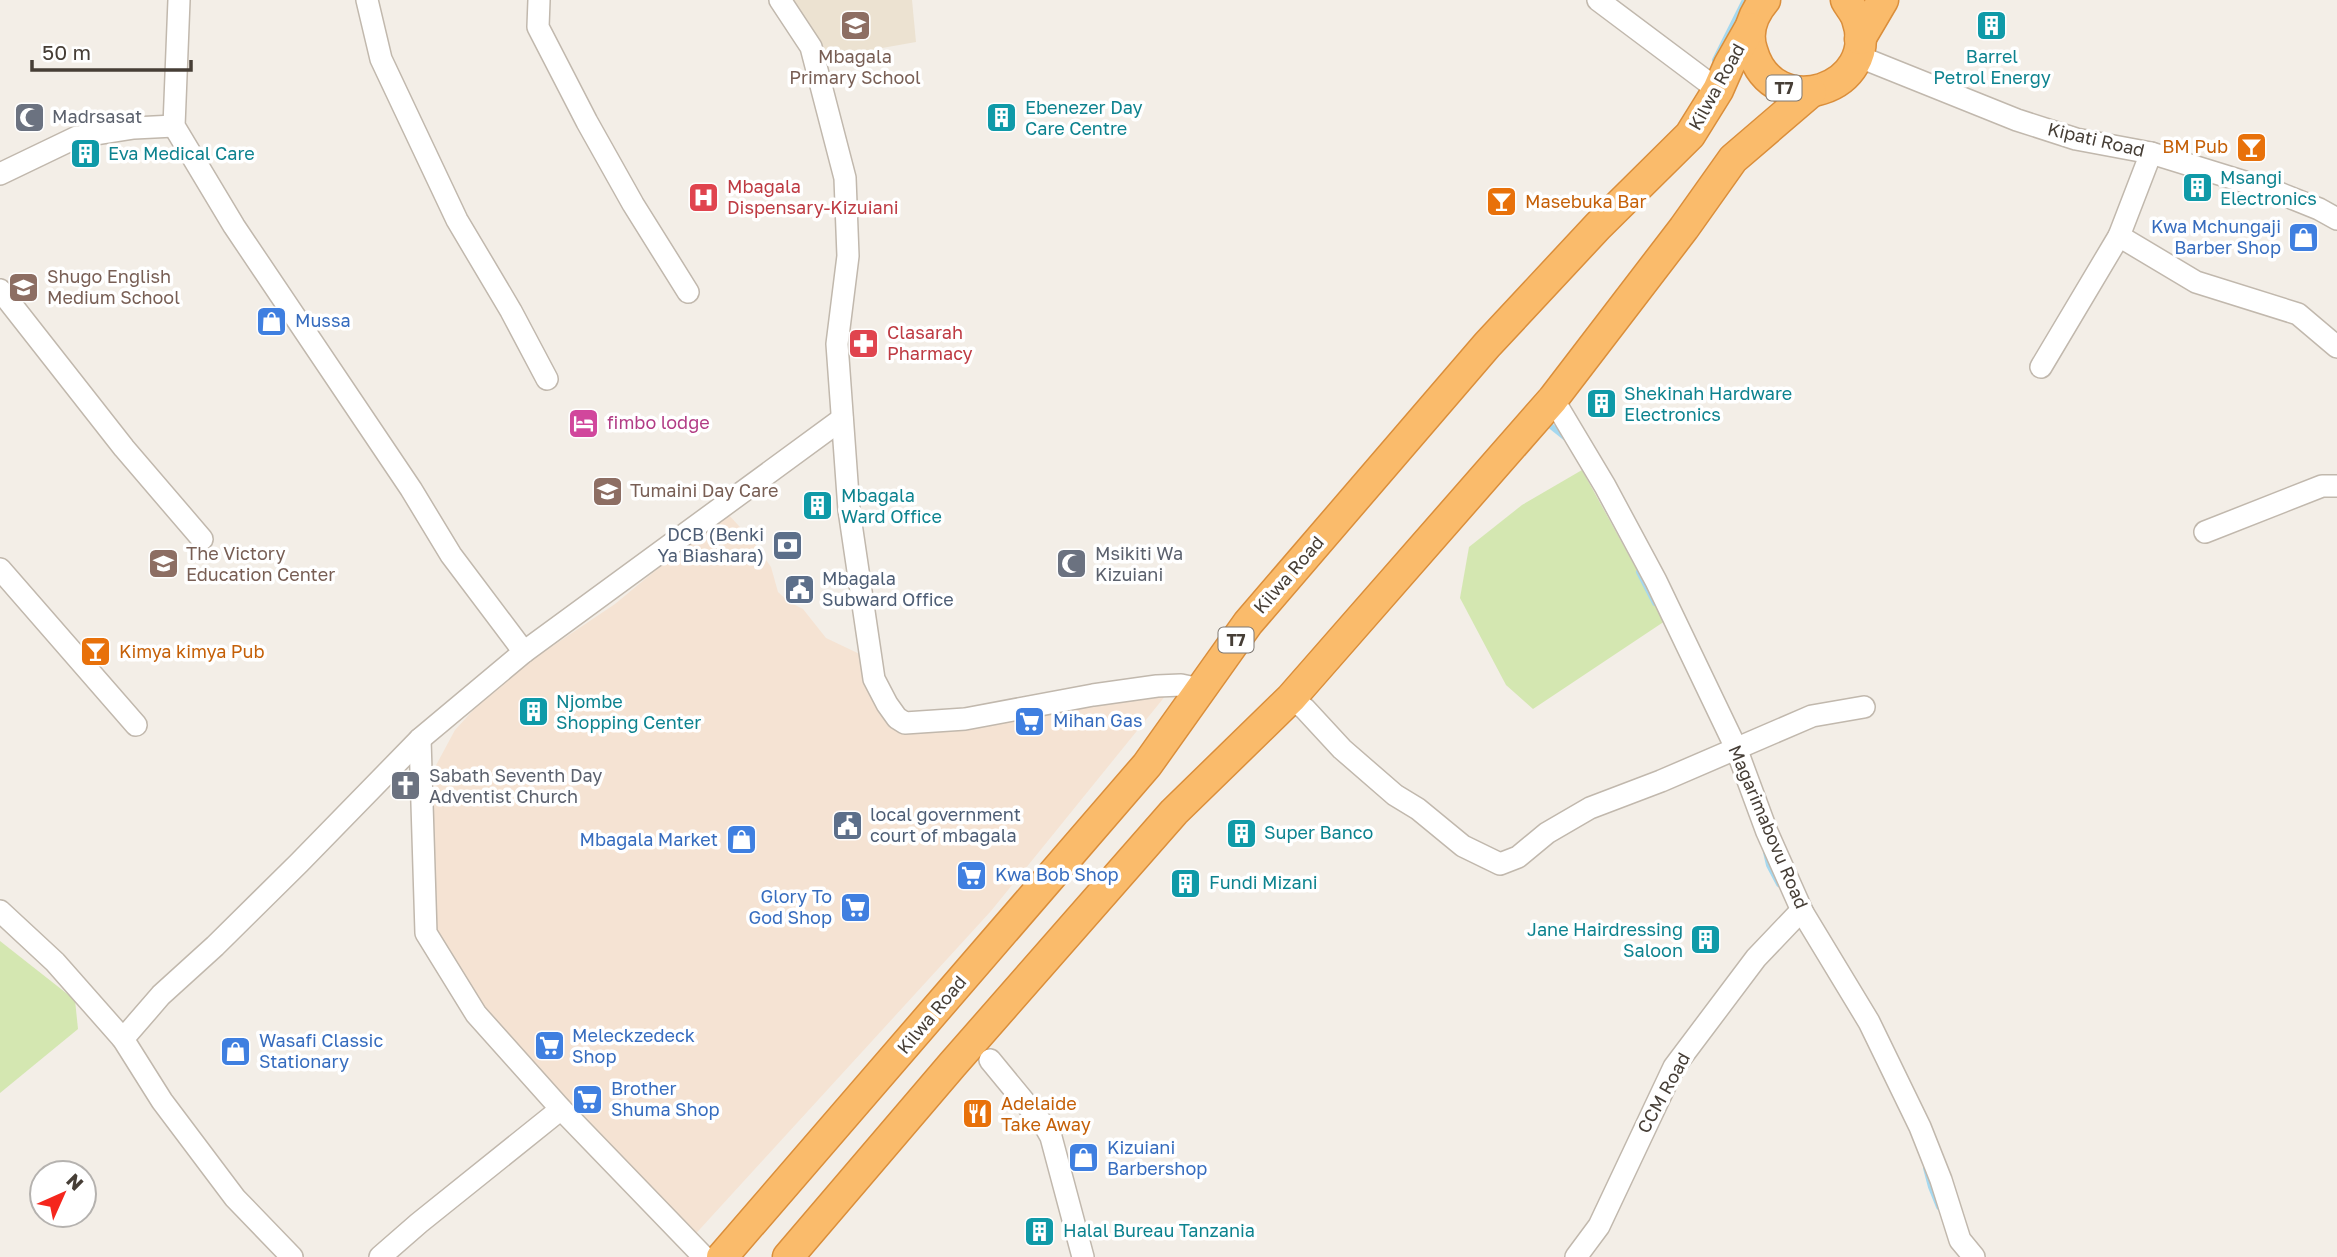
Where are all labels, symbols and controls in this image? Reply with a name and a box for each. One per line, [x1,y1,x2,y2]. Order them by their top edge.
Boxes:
school or university icon: Mbagala Primary School [838,9,872,43]
building icon: Barrel Petrol Energy [1975,9,2009,43]
scale bar [32,28,191,72]
text: 50 m [42,39,91,65]
street label: Kilwa Road [1683,39,1749,134]
place label: Mbagala Primary School [789,45,921,88]
place label: Barrel Petrol Energy [1933,45,2051,88]
road number: T7 [1766,76,1802,100]
place label: Ebenezer Day Care Centre [1025,96,1143,139]
mosque icon: Madrsasat [12,100,46,134]
building icon: Ebenezer Day Care Centre [985,101,1019,135]
place label: Madrsasat [52,105,142,127]
street label: Kipati Road [2046,117,2147,161]
bar icon: BM Pub [2234,130,2268,164]
place label: BM Pub [2162,135,2228,157]
building icon: Eva Medical Care [68,137,102,171]
place label: Eva Medical Care [108,142,255,164]
place label: Msangi Electronics [2220,166,2317,209]
building icon: Msangi Electronics [2180,171,2214,205]
place label: Mbagala Dispensary-Kizuiani [727,175,899,218]
hospital icon: Mbagala Dispensary-Kizuiani [687,180,721,214]
bar icon: Masebuka Bar [1485,185,1519,219]
place label: Masebuka Bar [1525,190,1647,212]
place label: Kwa Mchungaji Barber Shop [2151,215,2281,258]
shop icon: Kwa Mchungaji Barber Shop [2287,220,2321,254]
place label: Shugo English Medium School [47,265,180,308]
school or university icon: Shugo English Medium School [7,270,41,304]
shop icon: Mussa [255,304,289,338]
place label: Mussa [295,309,351,331]
place label: Clasarah Pharmacy [887,321,973,364]
pharmacy icon: Clasarah Pharmacy [847,326,881,360]
place label: Shekinah Hardware Electronics [1624,382,1792,425]
building icon: Shekinah Hardware Electronics [1584,387,1618,421]
hotel icon: fimbo lodge [567,406,601,440]
place label: fimbo lodge [607,411,710,433]
school or university icon: Tumaini Day Care [590,474,624,508]
place label: Tumaini Day Care [630,479,778,501]
place label: Mbagala Ward Office [841,484,942,527]
building icon: Mbagala Ward Office [801,489,835,523]
place label: DCB (Benki Ya Biashara) [658,523,764,566]
bank icon: DCB (Benki Ya Biashara) [770,528,804,562]
street label: Kilwa Road [1249,531,1328,618]
place label: The Victory Education Center [186,542,335,585]
place label: Msikiti Wa Kizuiani [1095,542,1183,585]
school or university icon: The Victory Education Center [146,547,180,581]
mosque icon: Msikiti Wa Kizuiani [1055,547,1089,581]
place label: Mbagala Subward Office [822,567,954,610]
public building icon: Mbagala Subward Office [782,572,816,606]
road number: T7 [1218,628,1254,652]
bar icon: Kimya kimya Pub [79,635,113,669]
place label: Kimya kimya Pub [119,640,265,662]
place label: Njombe Shopping Center [556,690,701,733]
building icon: Njombe Shopping Center [516,695,550,729]
supermarket icon: Mihan Gas [1013,704,1047,738]
place label: Mihan Gas [1053,709,1143,731]
street label: Magarimabovu Road [1724,741,1813,912]
place label: Sabath Seventh Day Adventist Church [429,764,602,807]
church icon: Sabath Seventh Day Adventist Church [389,769,423,803]
place label: local government court of mbagala [870,803,1021,846]
public building icon: local government court of mbagala [830,808,864,842]
building icon: Super Banco [1224,816,1258,850]
place label: Super Banco [1264,821,1373,843]
shop icon: Mbagala Market [724,823,758,857]
place label: Mbagala Market [579,828,718,850]
supermarket icon: Kwa Bob Shop [955,858,989,892]
place label: Kwa Bob Shop [995,863,1119,885]
building icon: Fundi Mizani [1169,866,1203,900]
place label: Fundi Mizani [1209,871,1318,893]
place label: Glory To God Shop [748,885,832,928]
supermarket icon: Glory To God Shop [838,890,872,924]
place label: Jane Hairdressing Saloon [1527,918,1683,961]
building icon: Jane Hairdressing Saloon [1689,923,1723,957]
street label: Kilwa Road [892,971,970,1058]
place label: Meleckzedeck Shop [572,1024,695,1067]
place label: Wasafi Classic Stationary [259,1029,383,1072]
supermarket icon: Meleckzedeck Shop [532,1029,566,1063]
shop icon: Wasafi Classic Stationary [219,1034,253,1068]
street label: CCM Road [1632,1048,1694,1137]
place label: Brother Shuma Shop [611,1077,720,1120]
supermarket icon: Brother Shuma Shop [571,1082,605,1116]
place label: Adelaide Take Away [1001,1092,1091,1135]
restaurant icon: Adelaide Take Away [961,1097,995,1131]
place label: Kizuiani Barbershop [1107,1136,1207,1179]
shop icon: Kizuiani Barbershop [1067,1141,1101,1175]
north arrow [28,1159,98,1229]
text: N [62,1168,89,1195]
building icon: Halal Bureau Tanzania [1023,1214,1057,1248]
place label: Halal Bureau Tanzania [1063,1219,1255,1241]

